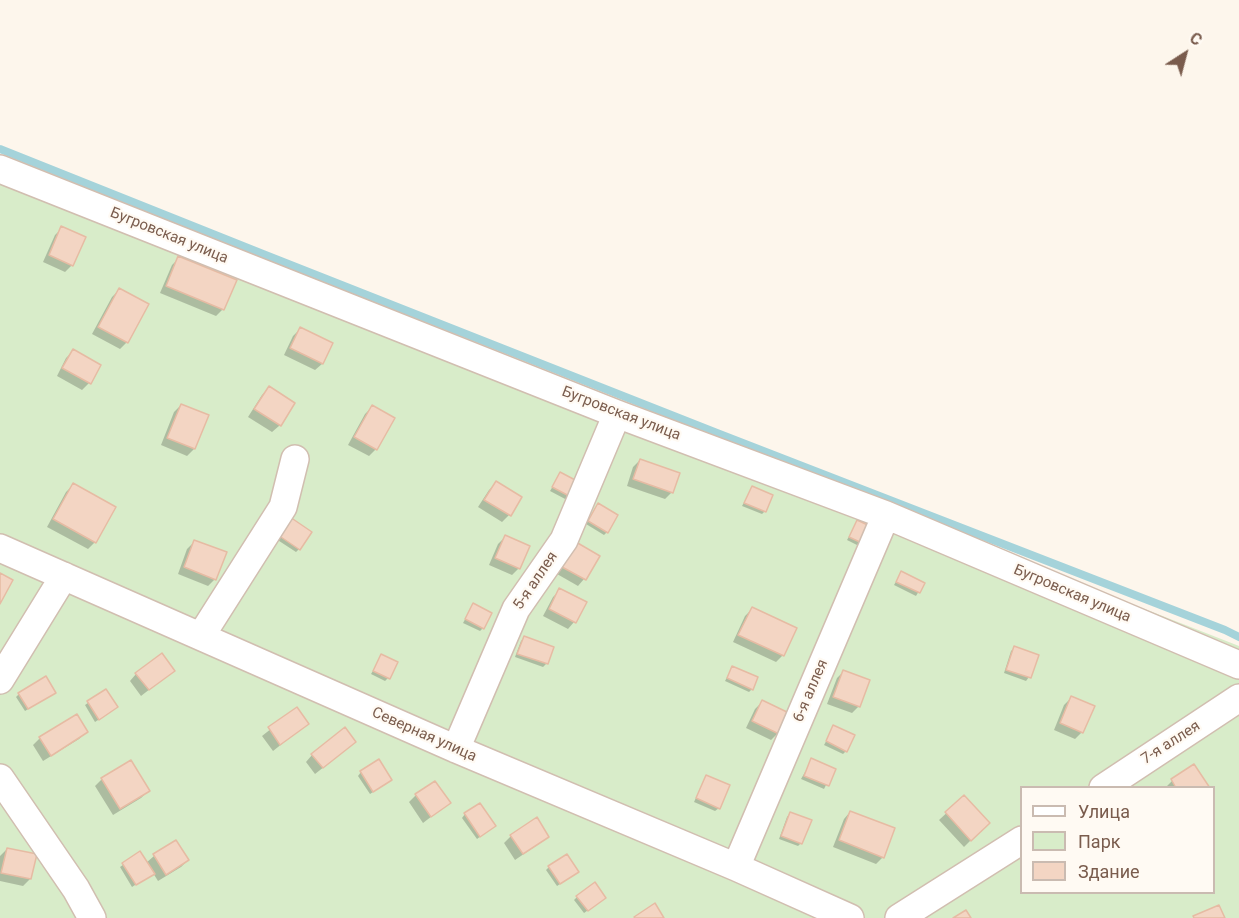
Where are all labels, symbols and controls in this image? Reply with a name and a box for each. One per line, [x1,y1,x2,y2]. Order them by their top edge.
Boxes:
north arrow [1155,24,1215,84]
text: С [1186,28,1206,50]
street label: Бугровская улица [107,204,231,268]
street label: Бугровская улица [559,383,683,445]
street label: 5-я аллея [510,549,562,613]
street label: Бугровская улица [1011,561,1133,627]
street label: 6-я аллея [790,657,832,725]
street label: Северная улица [369,704,479,766]
street label: 7-я аллея [1138,717,1204,769]
legend [1020,786,1215,894]
text: Улица [1078,801,1130,822]
text: Парк [1078,831,1120,852]
text: Здание [1078,861,1140,882]

